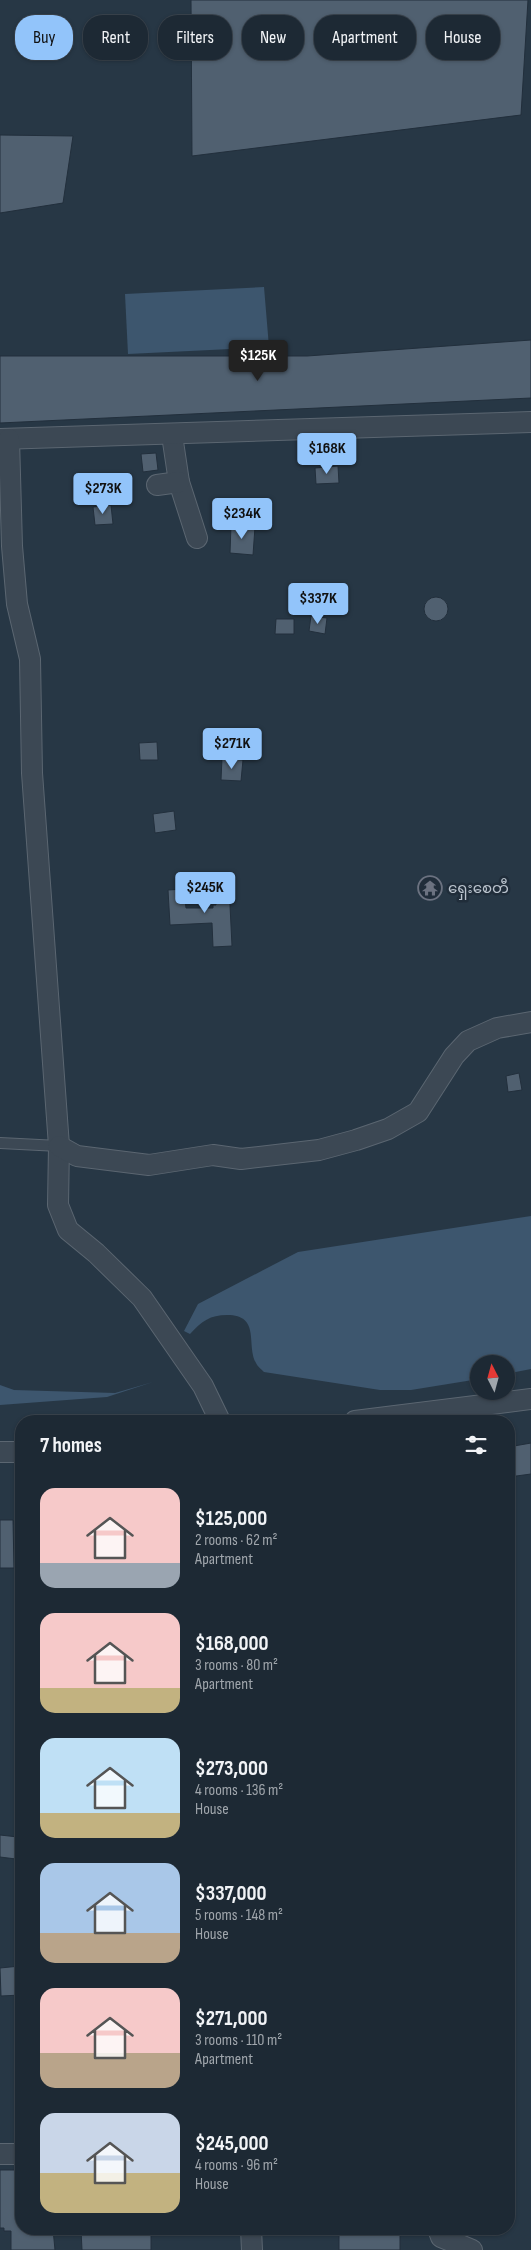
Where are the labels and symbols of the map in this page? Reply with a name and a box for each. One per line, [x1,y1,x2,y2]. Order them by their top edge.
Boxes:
pin: $125K [223,340,293,382]
pin: $168K [292,432,362,475]
pin: $273K [68,472,138,515]
pin: $234K [207,498,277,540]
pin: $337K [283,582,353,625]
pin: $271K [197,728,267,770]
pin: $245K [170,872,240,914]
temple icon: ရှေးစေတီ [417,875,443,901]
place label: ရှေးစေတီ [448,878,509,900]
north arrow [470,1355,515,1400]

